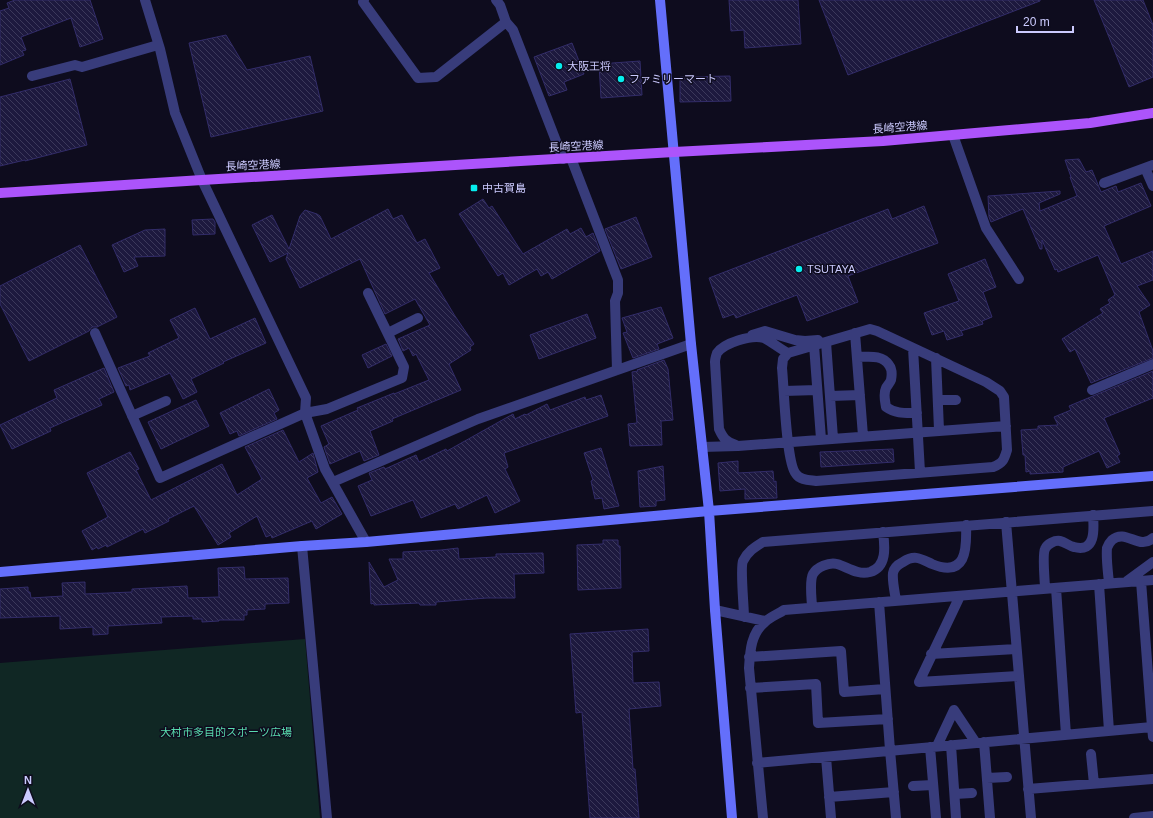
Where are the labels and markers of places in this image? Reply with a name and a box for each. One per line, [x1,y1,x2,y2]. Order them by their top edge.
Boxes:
place label: 大阪王将 [567,60,611,72]
marker: 大阪王将 [554,61,564,71]
place label: ファミリーマート [629,73,717,85]
marker: ファミリーマート [616,74,626,84]
place label: 中古賀島 [482,182,526,194]
marker: 中古賀島 [469,183,479,193]
place label: TSUTAYA [807,263,856,275]
marker: TSUTAYA [794,264,804,274]

